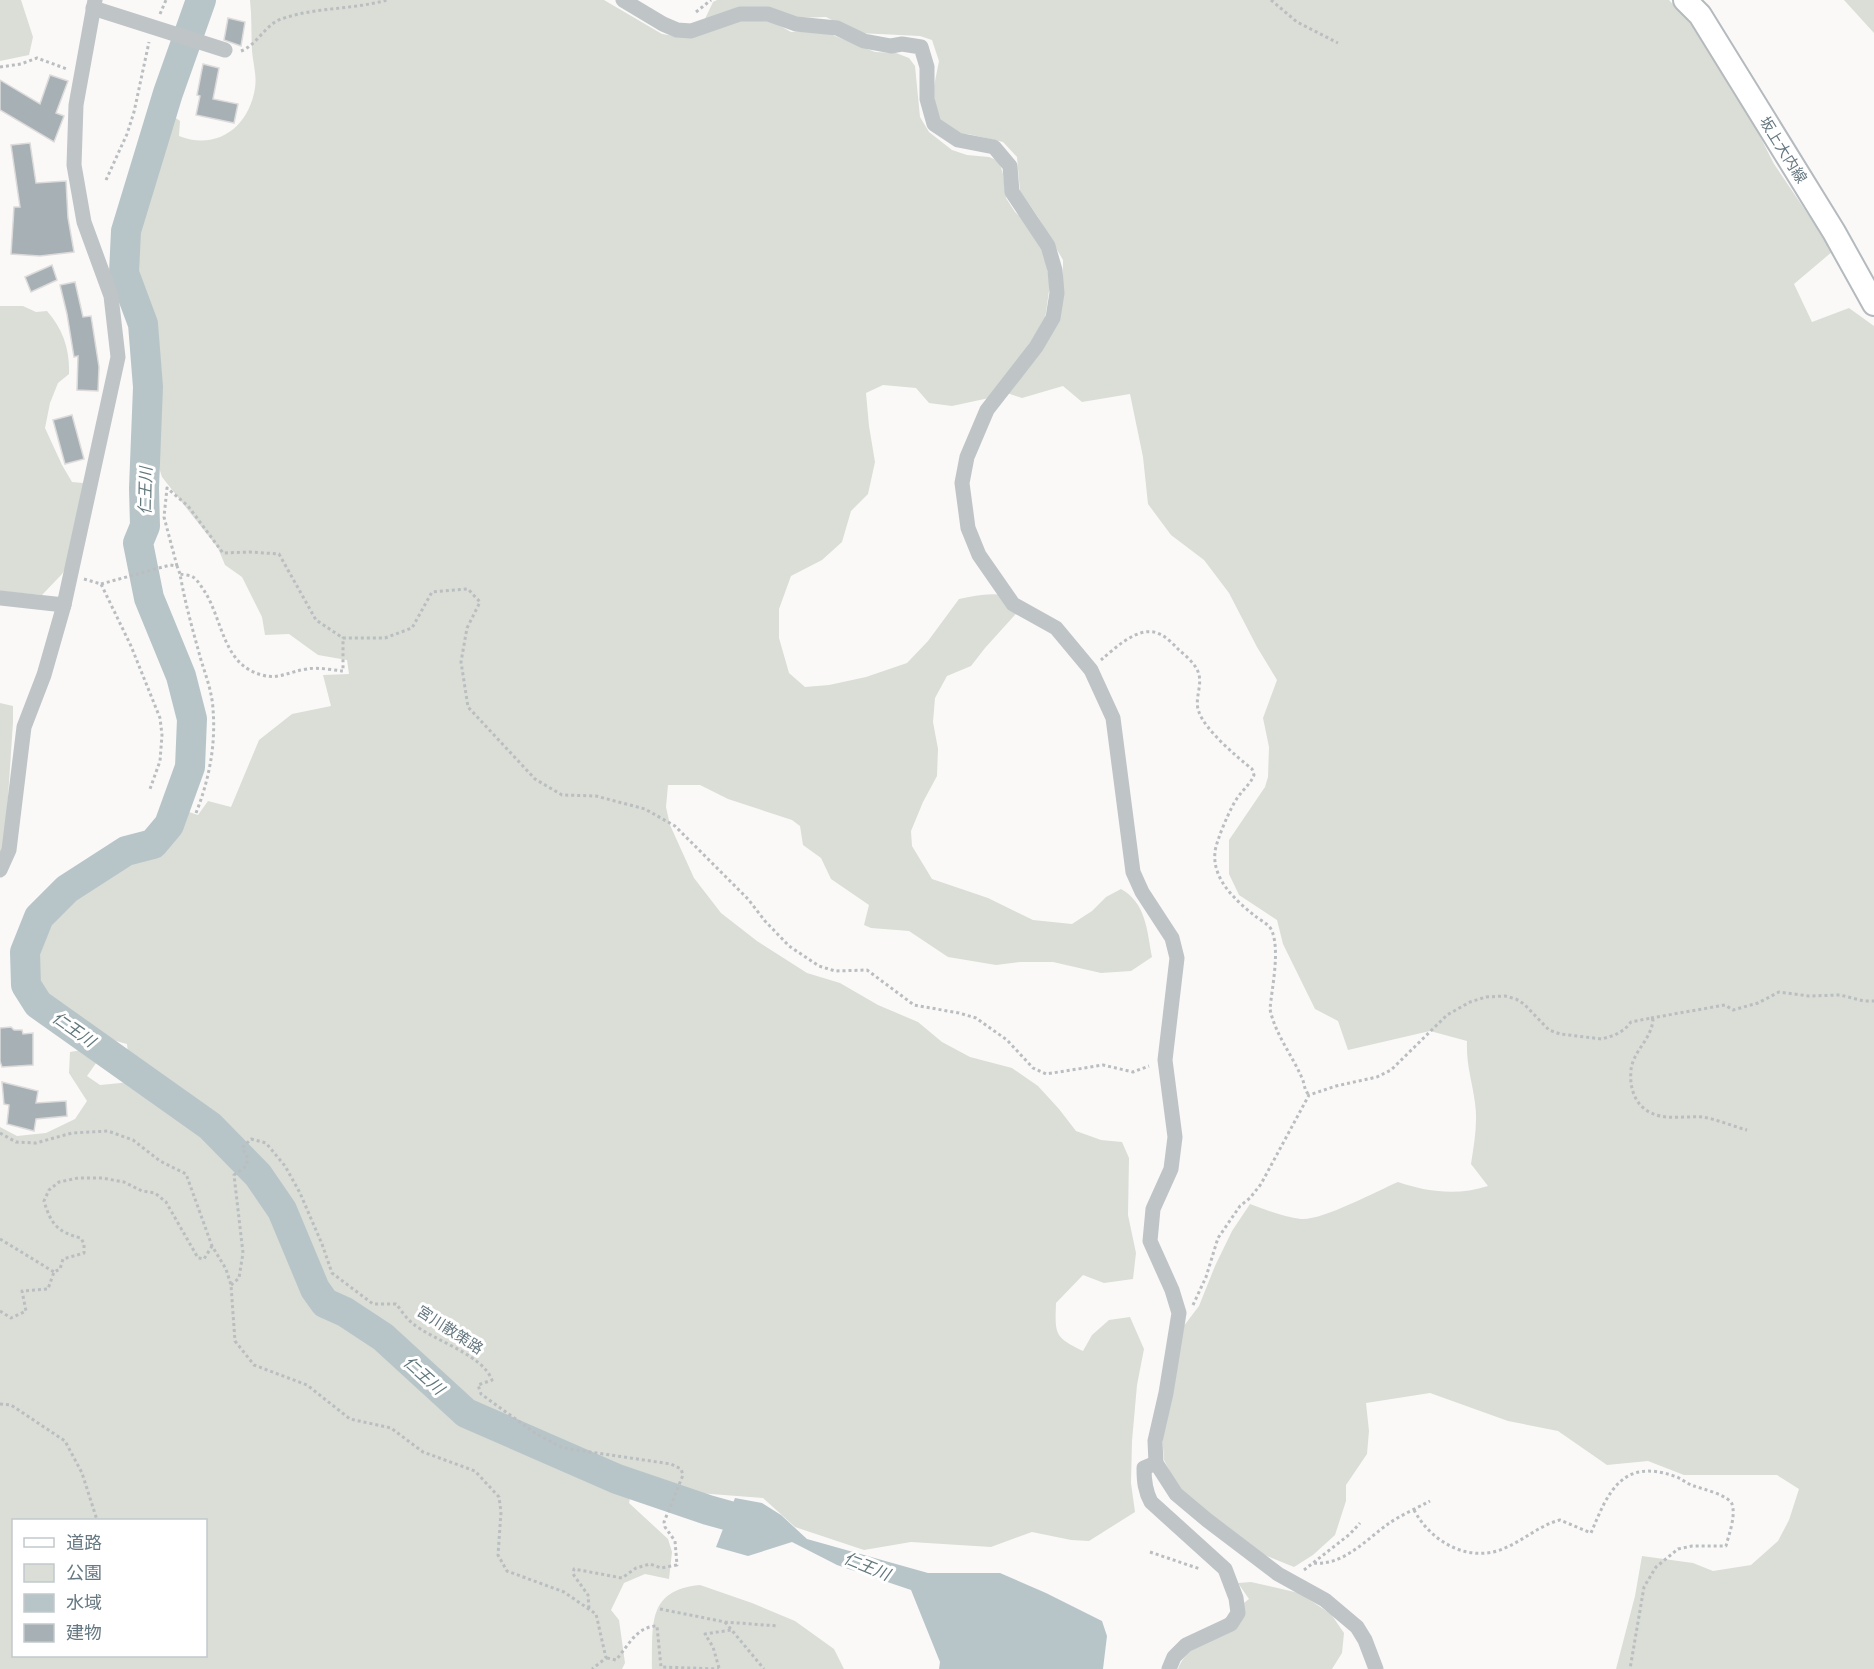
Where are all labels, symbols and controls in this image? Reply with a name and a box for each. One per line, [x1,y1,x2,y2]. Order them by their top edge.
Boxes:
street label: 坂上大内線 [1755,113,1811,187]
water label: 仁王川 [136,465,155,515]
water label: 仁王川 [49,1008,100,1052]
street label: 宮川散策路 [414,1302,486,1358]
water label: 仁王川 [399,1352,449,1400]
legend [12,1519,207,1657]
text: 道路 [66,1532,102,1553]
water label: 仁王川 [841,1549,894,1585]
text: 公園 [66,1562,102,1583]
text: 水域 [66,1592,102,1613]
text: 建物 [66,1622,102,1643]

